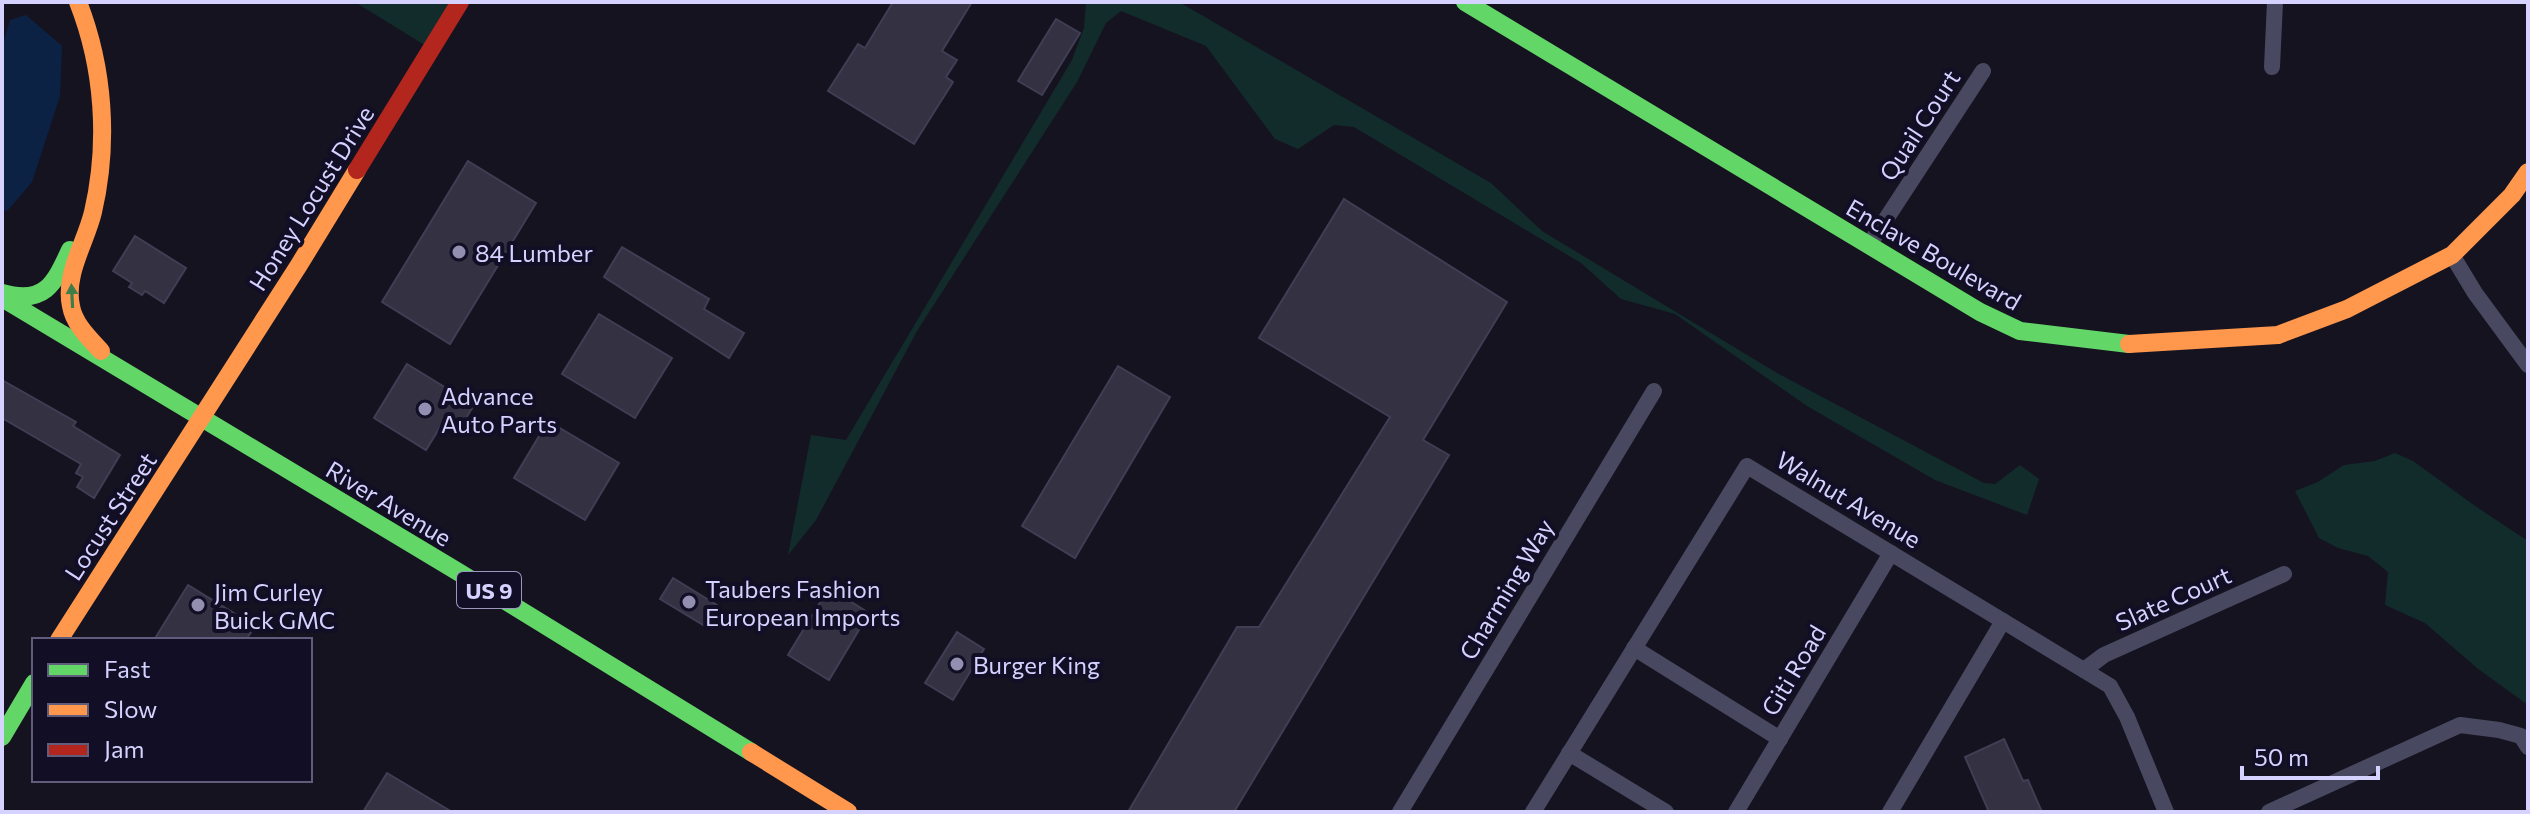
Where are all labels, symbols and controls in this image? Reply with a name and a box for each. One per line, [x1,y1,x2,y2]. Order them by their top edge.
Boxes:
street label: Quail Court [1873,64,1966,186]
street label: Honey Locust Drive [243,100,379,296]
street label: Enclave Boulevard [1842,192,2026,316]
place label: 84 Lumber [475,238,594,267]
marker: 84 Lumber [450,243,468,261]
one-way arrow [66,283,79,309]
place label: Advance Auto Parts [441,381,557,438]
marker: Advance Auto Parts [416,400,434,418]
street label: Walnut Avenue [1771,444,1927,554]
street label: Locust Street [58,447,162,585]
street label: River Avenue [321,454,457,552]
street label: Charming Way [1453,514,1559,664]
street label: Slate Court [2111,560,2235,636]
road number: US 9 [457,572,521,608]
place label: Taubers Fashion European Imports [705,574,900,631]
place label: Jim Curley Buick GMC [214,577,335,634]
marker: Taubers Fashion European Imports [680,593,698,611]
marker: Jim Curley Buick GMC [189,596,207,614]
street label: Giti Road [1755,619,1831,721]
legend [32,638,312,782]
place label: Burger King [973,650,1100,679]
text: Fast [104,654,151,683]
marker: Burger King [948,655,966,673]
text: Slow [104,694,157,723]
scale bar [2242,730,2378,780]
text: Jam [104,734,144,763]
text: 50 m [2254,742,2309,771]

